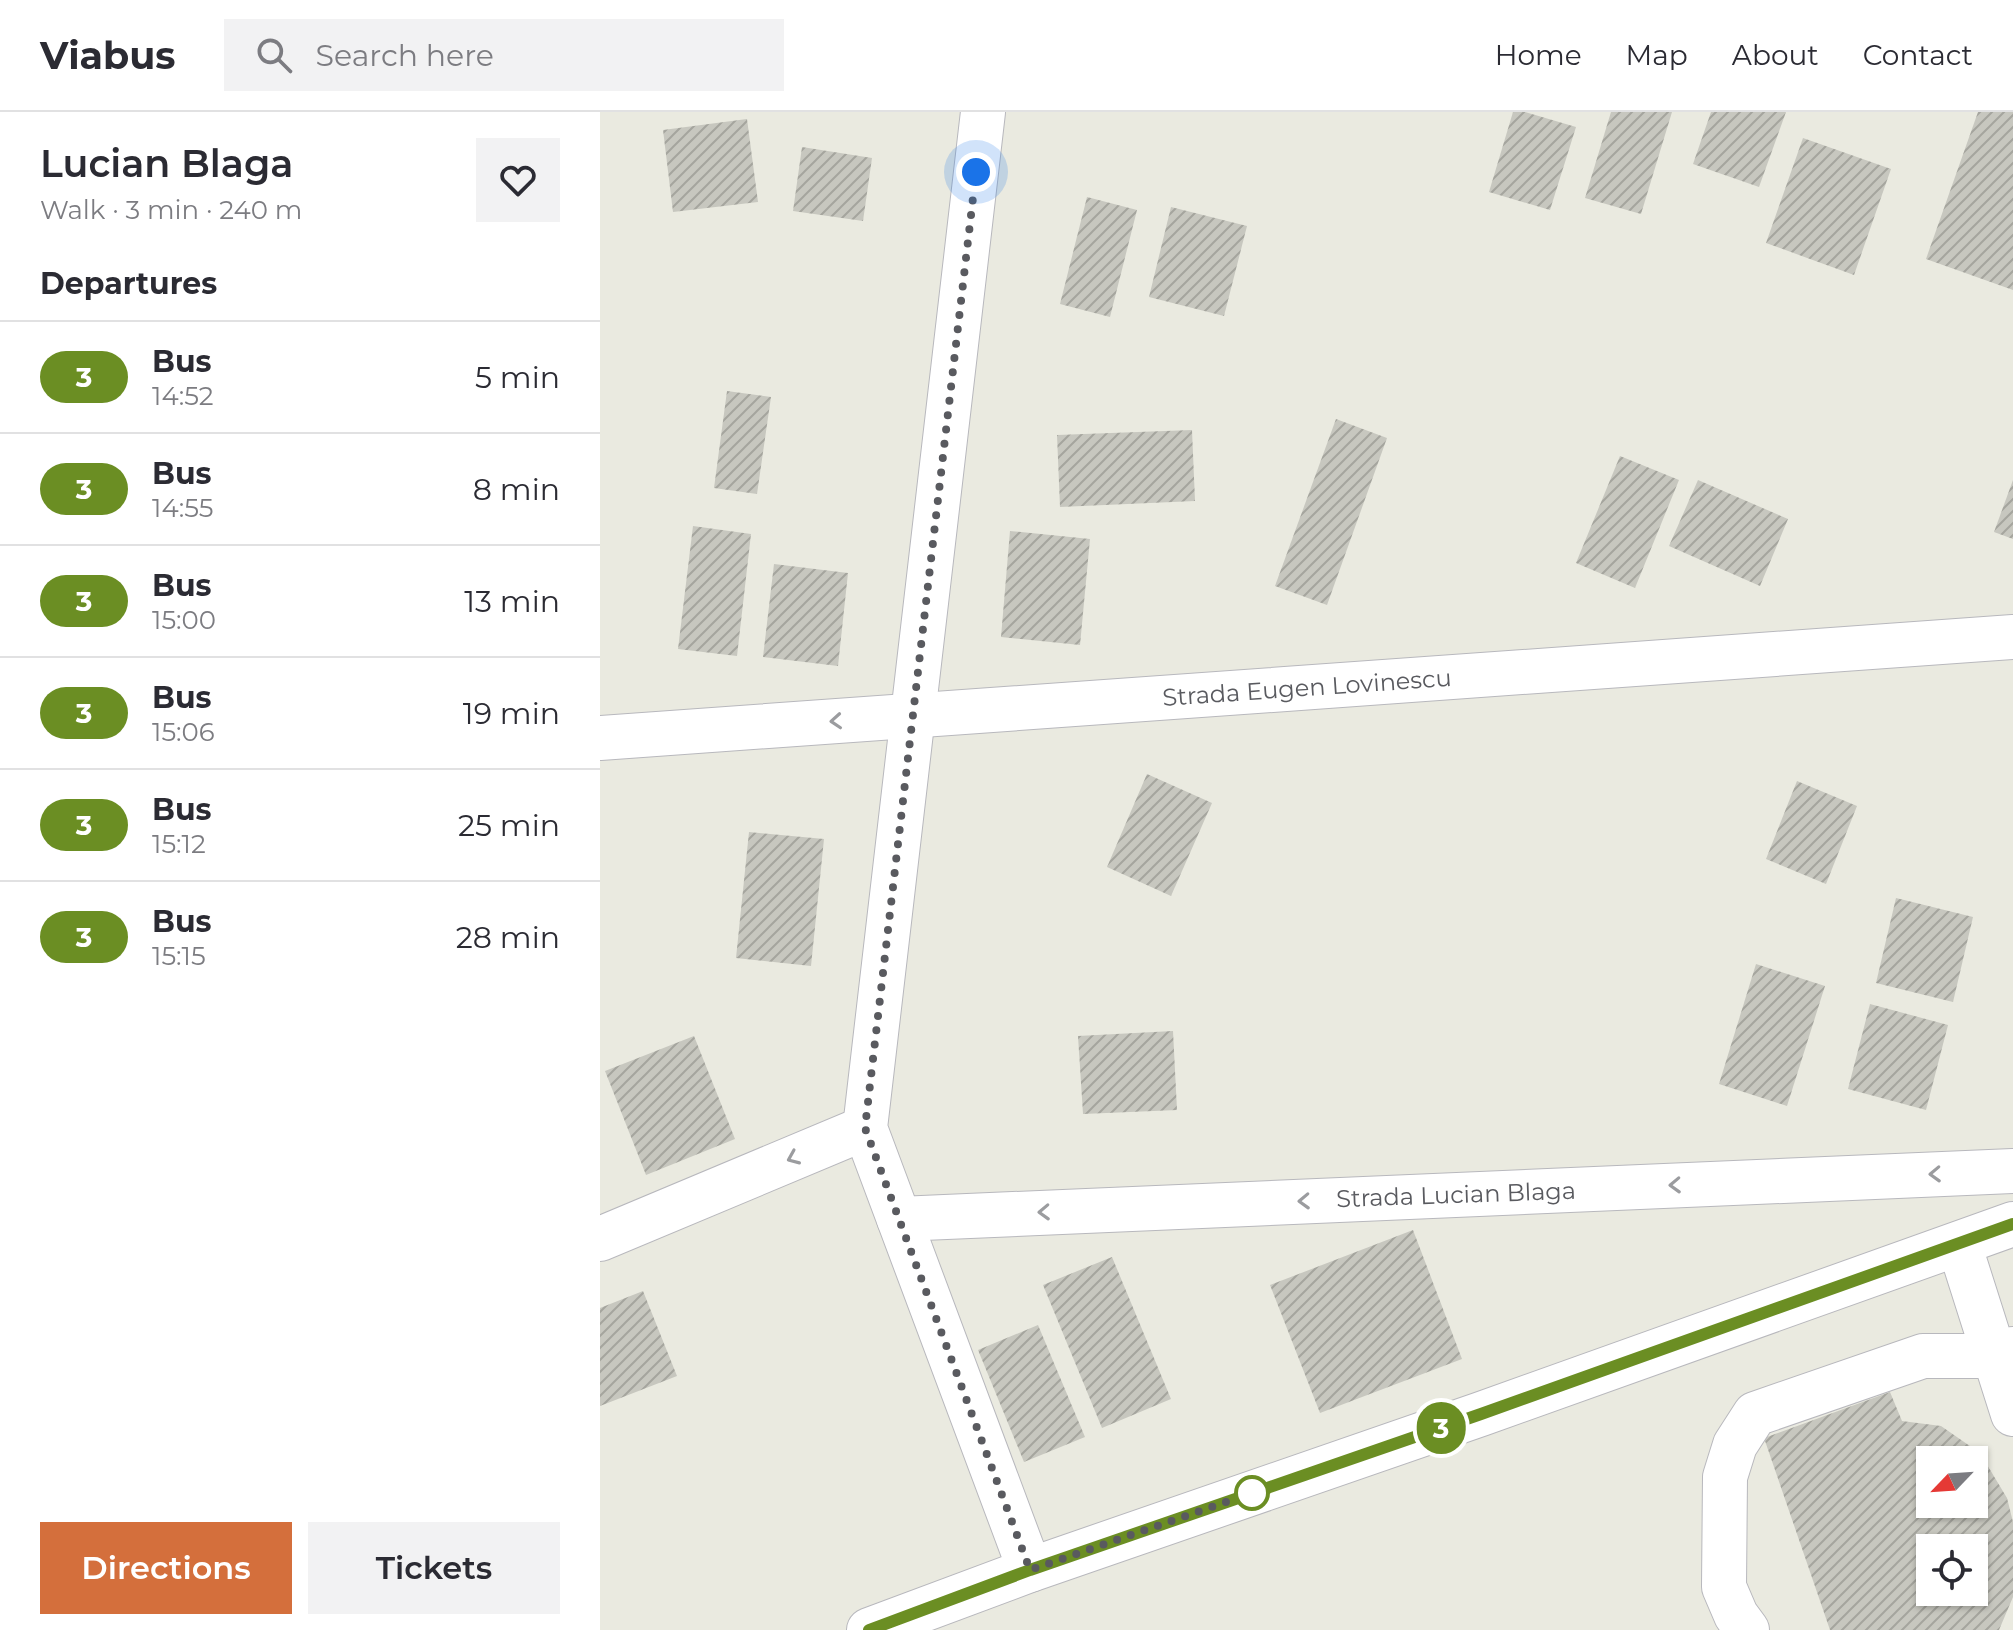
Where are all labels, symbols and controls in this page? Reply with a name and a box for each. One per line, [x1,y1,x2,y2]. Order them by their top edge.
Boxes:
search box [224,19,784,91]
text: Viabus [40,32,176,79]
icon: search [252,33,296,77]
text: Search here [316,37,494,74]
text: Home [1495,38,1582,72]
text: Map [1626,38,1688,72]
text: About [1732,38,1819,72]
text: Contact [1863,38,1973,72]
button: heart [476,138,560,222]
text: Lucian Blaga [40,140,293,187]
your location [956,152,996,192]
text: Walk · 3 min · 240 m [40,194,302,226]
text: Departures [40,265,217,302]
text: Bus [152,343,212,380]
text: 5 min [475,359,560,396]
text: 3 [76,360,92,394]
text: 14:52 [152,380,214,412]
text: Bus [152,455,212,492]
text: 8 min [473,471,560,508]
text: 3 [76,472,92,506]
text: 14:55 [152,492,214,524]
text: Bus [152,567,212,604]
text: 13 min [464,583,560,620]
text: 3 [76,584,92,618]
text: 15:00 [152,604,216,636]
street label: Strada Eugen Lovinescu [1161,663,1452,712]
text: Bus [152,679,212,716]
text: 19 min [463,695,560,732]
text: 3 [76,696,92,730]
one-way arrow [829,712,842,729]
text: 15:06 [152,716,215,748]
text: Bus [152,791,212,828]
text: 25 min [458,807,560,844]
text: 3 [76,808,92,842]
text: 15:12 [152,828,206,860]
text: Bus [152,903,212,940]
text: 28 min [456,919,560,956]
text: 3 [76,920,92,954]
text: 15:15 [152,940,206,972]
one-way arrow [787,1149,801,1165]
one-way arrow [1928,1166,1941,1183]
street label: Strada Lucian Blaga [1336,1176,1576,1213]
one-way arrow [1668,1177,1681,1194]
one-way arrow [1297,1193,1310,1210]
one-way arrow [1037,1204,1050,1221]
line badge: 3 [1415,1402,1467,1454]
text: 3 [1433,1411,1449,1445]
north arrow [1916,1446,1988,1518]
map controls [1916,1446,1988,1606]
unlabelled marker [1235,1476,1269,1510]
button: Directions [40,1522,292,1614]
button: Tickets [308,1522,560,1614]
button: locate [1916,1534,1988,1606]

